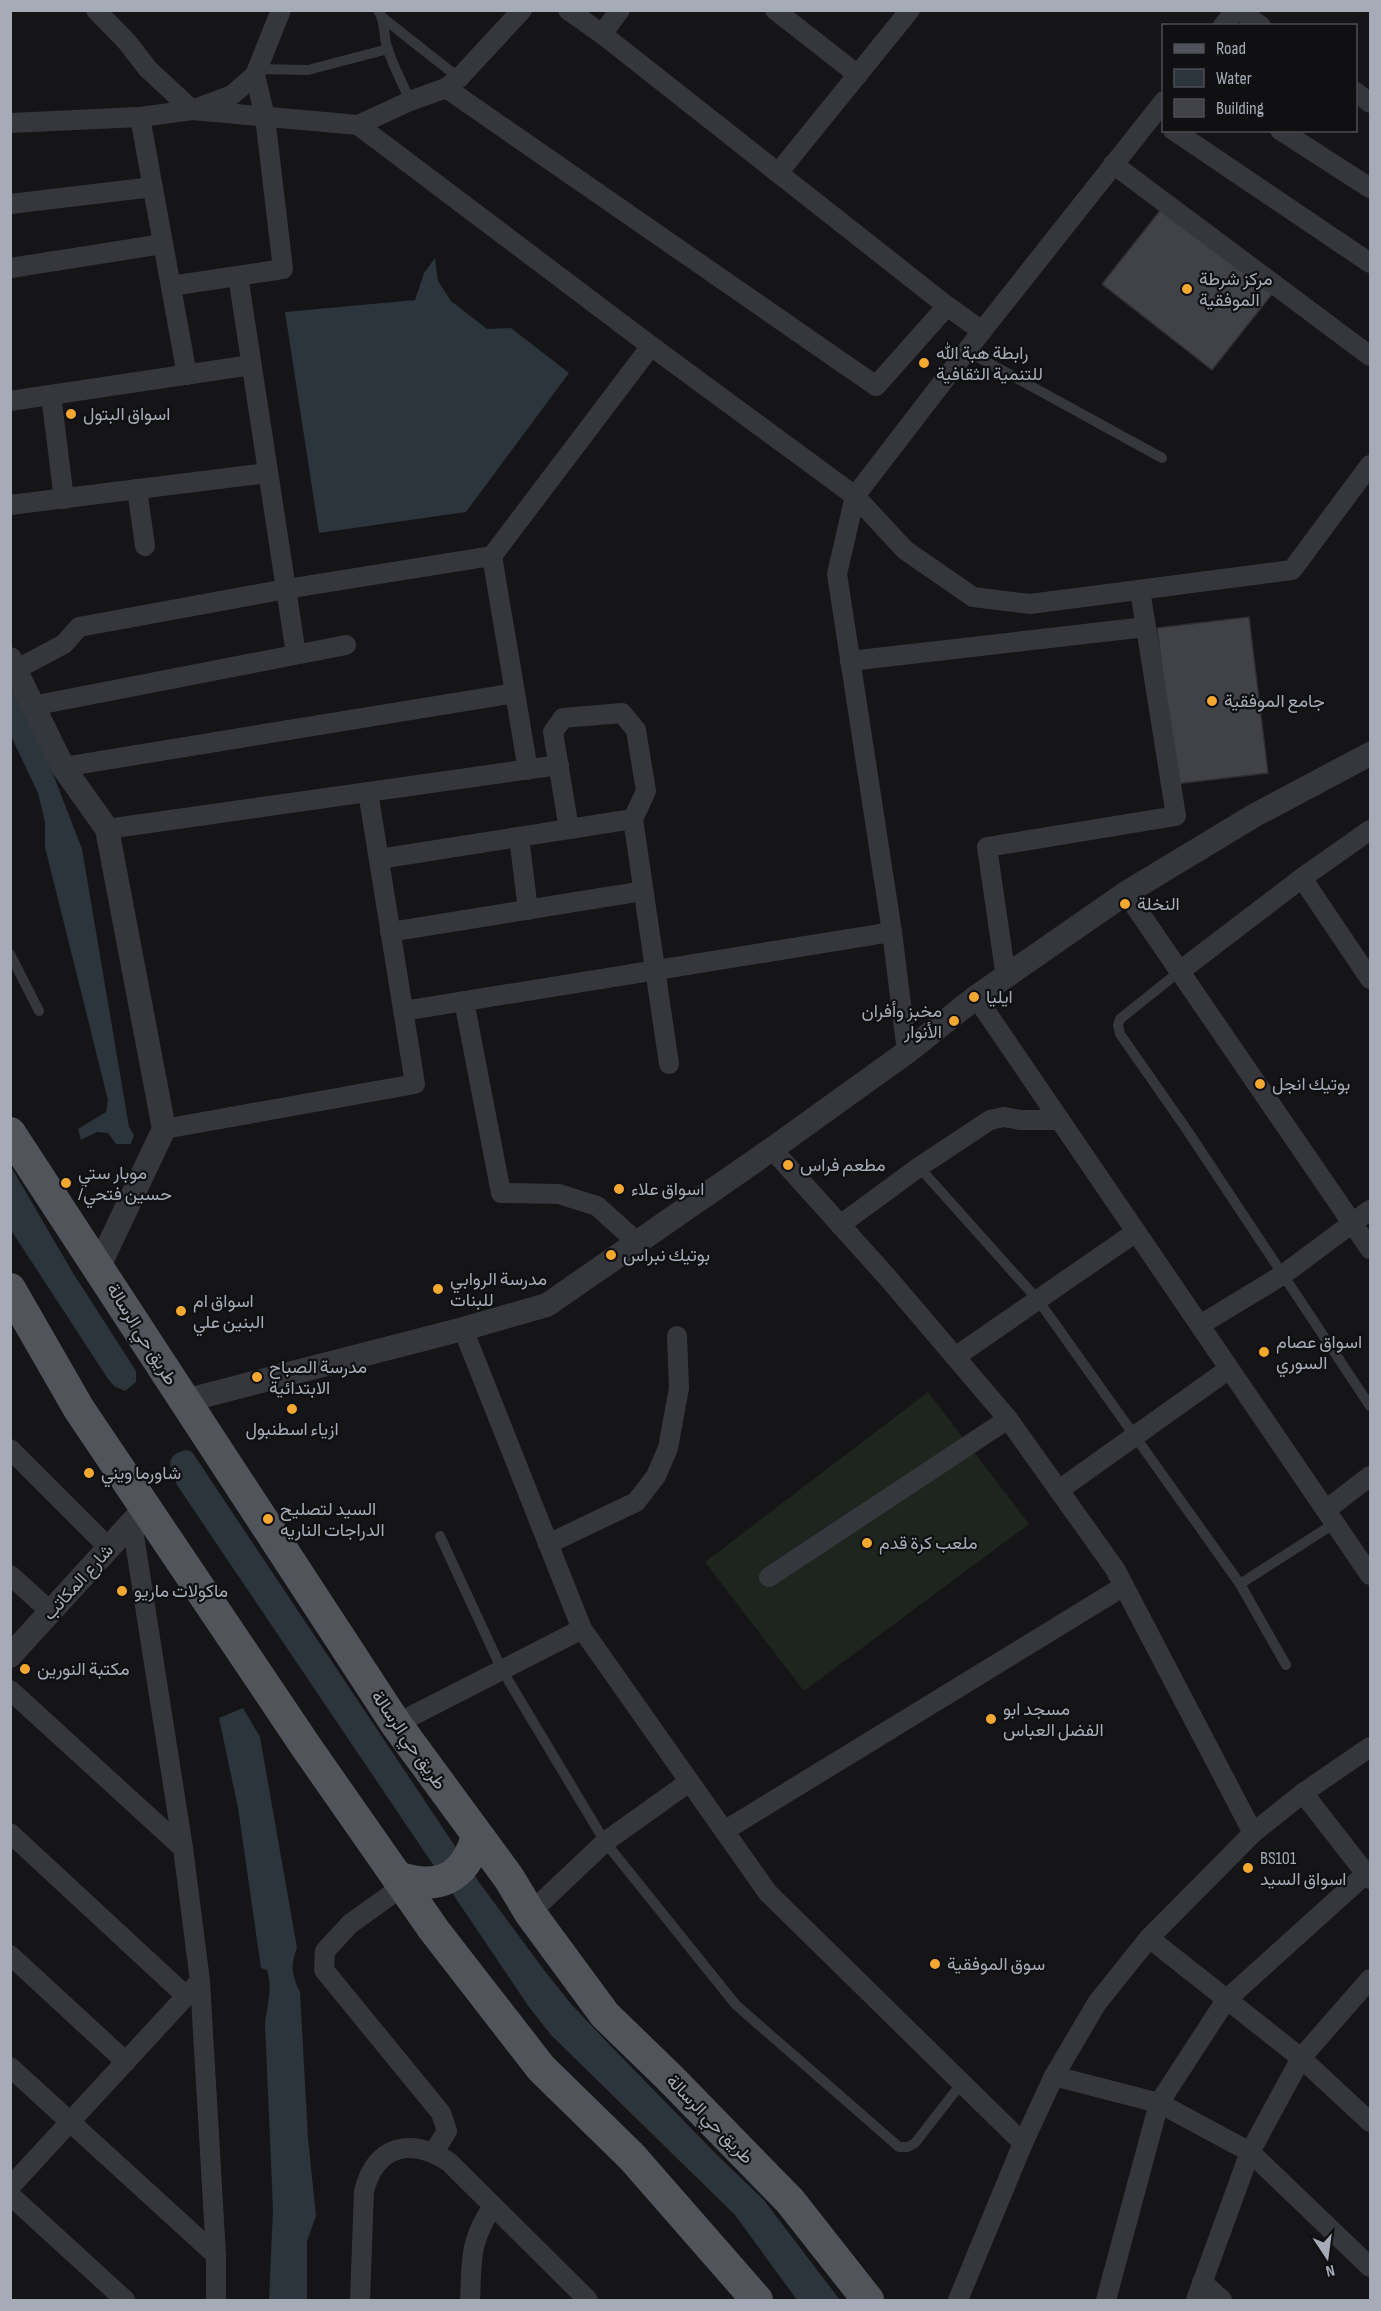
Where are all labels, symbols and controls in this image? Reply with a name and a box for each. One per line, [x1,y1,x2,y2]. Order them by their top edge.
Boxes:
legend [1162,24,1357,132]
text: Road [1216,38,1246,59]
text: Water [1216,68,1252,89]
text: Building [1216,98,1264,119]
place label: مركز شرطة الموفقية [1199,269,1272,311]
marker: مركز شرطة الموفقية [1180,282,1194,296]
place label: رابطة هبة الله للتنمية الثقافية [936,342,1043,385]
marker: رابطة هبة الله للتنمية الثقافية [917,356,931,370]
place label: اسواق البتول [83,404,170,425]
marker: اسواق البتول [64,407,78,421]
place label: جامع الموفقية [1224,691,1325,713]
marker: جامع الموفقية [1205,694,1219,708]
place label: النخلة [1137,894,1180,915]
marker: النخلة [1118,897,1132,911]
place label: ايليا [986,987,1013,1008]
marker: ايليا [967,990,981,1004]
place label: مخبز وأفران الأنوار [862,1001,942,1043]
marker: مخبز وأفران الأنوار [947,1014,961,1028]
place label: بوتيك انجل [1272,1074,1350,1095]
marker: بوتيك انجل [1253,1077,1267,1091]
place label: مطعم فراس [800,1155,886,1177]
marker: مطعم فراس [781,1158,795,1172]
place label: موبار ستي /حسين فتحي [78,1163,172,1209]
marker: موبار ستي /حسين فتحي [59,1176,73,1190]
place label: اسواق علاء [631,1179,704,1200]
marker: اسواق علاء [612,1182,626,1196]
place label: بوتيك نبراس [623,1245,710,1266]
marker: بوتيك نبراس [604,1248,618,1262]
place label: مدرسة الروابي للبنات [450,1269,547,1311]
street label: طريق حي الرسالة [99,1280,181,1391]
marker: مدرسة الروابي للبنات [431,1282,445,1296]
place label: اسواق ام البنين علي [193,1291,264,1337]
marker: اسواق ام البنين علي [174,1304,188,1318]
place label: اسواق عصام السوري [1276,1332,1362,1378]
marker: اسواق عصام السوري [1257,1345,1271,1359]
place label: مدرسة الصباح الابتدائية [269,1357,367,1399]
marker: مدرسة الصباح الابتدائية [250,1370,264,1384]
marker: ازياء اسطنبول [285,1402,299,1416]
place label: ازياء اسطنبول [245,1419,339,1440]
place label: شاورما ويني [101,1463,181,1488]
marker: شاورما ويني [82,1466,96,1480]
place label: السيد لتصليح الدراجات الناريه [280,1499,385,1541]
marker: السيد لتصليح الدراجات الناريه [261,1512,275,1526]
place label: ملعب كرة قدم [879,1533,978,1555]
marker: ملعب كرة قدم [860,1536,874,1550]
street label: شارع المكاتب [39,1540,119,1625]
place label: ماكولات ماريو [134,1581,228,1602]
marker: ماكولات ماريو [115,1584,129,1598]
place label: مكتبة النورين [37,1659,129,1680]
marker: مكتبة النورين [18,1662,32,1676]
street label: طريق حي الرسالة [363,1687,450,1796]
place label: مسجد ابو الفضل العباس [1003,1699,1104,1741]
marker: مسجد ابو الفضل العباس [984,1712,998,1726]
place label: BS101 اسواق السيد [1260,1848,1347,1890]
marker: BS101 اسواق السيد [1241,1861,1255,1875]
place label: سوق الموفقية [947,1954,1045,1975]
marker: سوق الموفقية [928,1957,942,1971]
street label: طريق حي الرسالة [659,2070,757,2171]
north arrow [1297,2227,1357,2287]
text: N [1324,2260,1336,2280]

